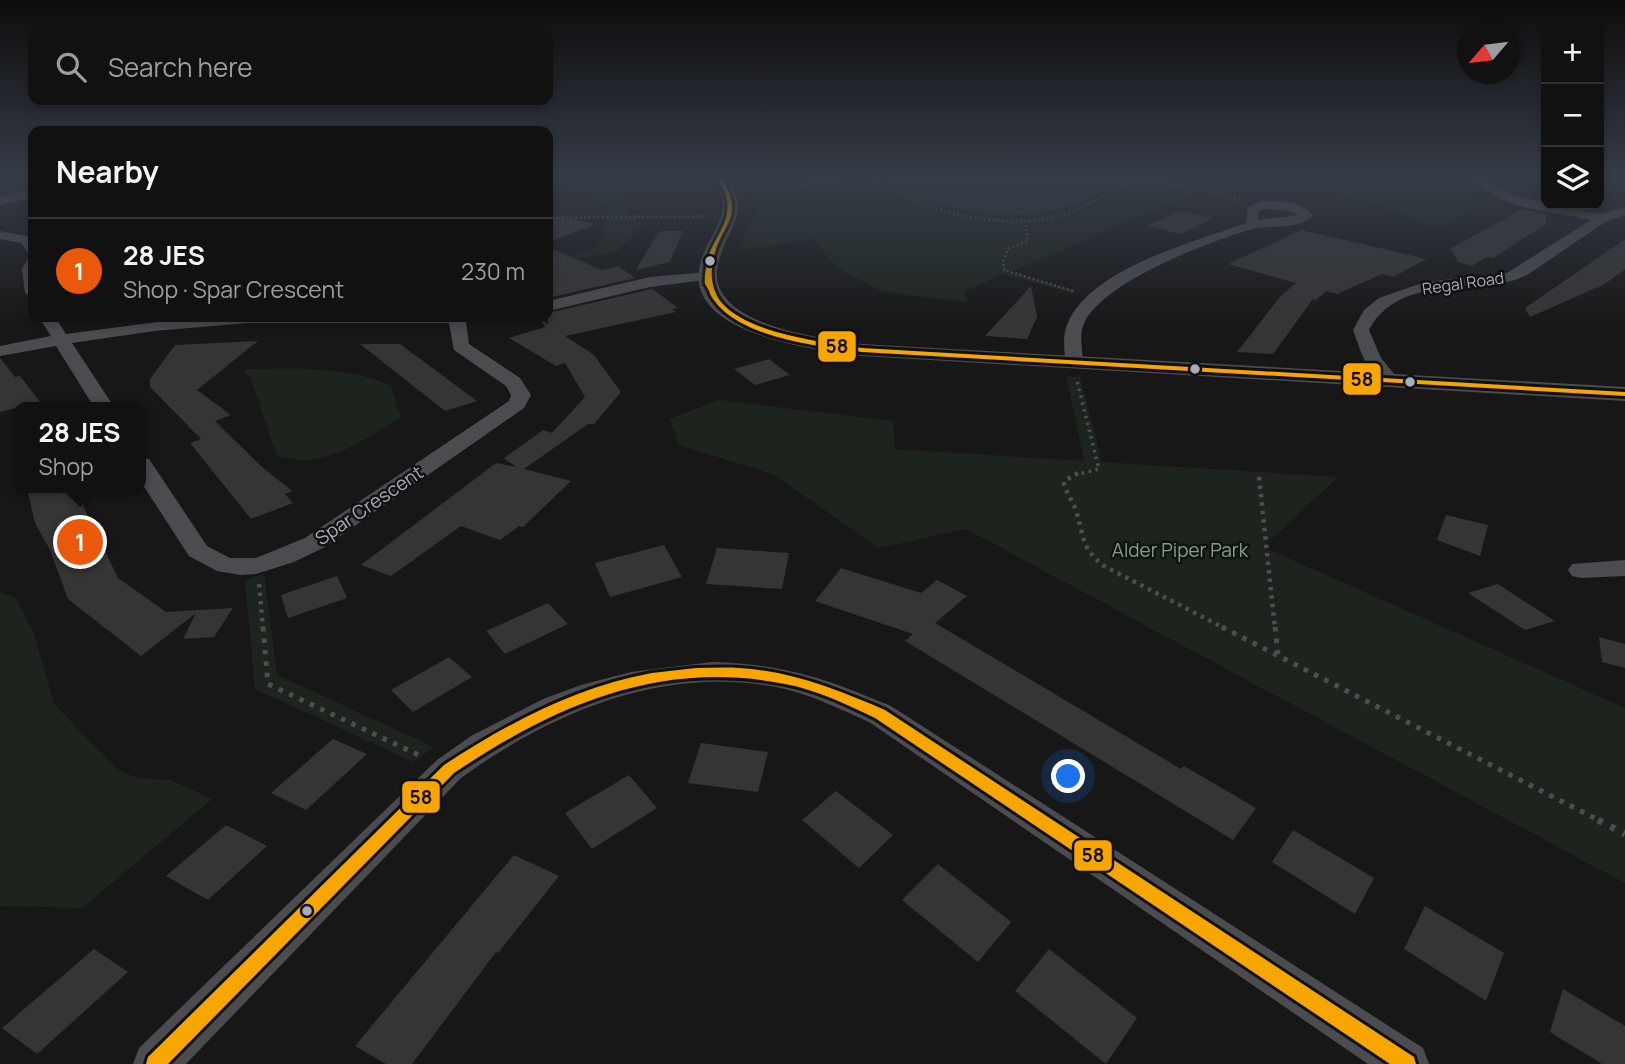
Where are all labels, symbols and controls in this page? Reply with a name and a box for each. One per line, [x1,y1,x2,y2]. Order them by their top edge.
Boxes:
north arrow [1457,21,1520,84]
map controls [1541,21,1604,210]
button: + [1541,21,1604,84]
search box [28,28,553,105]
icon: search [52,48,90,86]
text: Search here [108,49,253,85]
button: − [1541,84,1604,147]
button: layers [1541,147,1604,210]
text: Nearby [56,151,159,192]
text: 28 JES [123,237,205,273]
unlabelled marker [703,254,717,268]
text: 1 [74,255,84,287]
text: 230 m [461,255,525,287]
street label: Regal Road [1421,266,1505,300]
text: Shop · Spar Crescent [123,273,344,305]
line badge: 58 [817,330,857,363]
text: 58 [826,333,848,359]
unlabelled marker [1188,362,1202,376]
line badge: 58 [1342,362,1382,396]
text: 58 [1351,366,1373,392]
unlabelled marker [1403,375,1417,389]
popup [13,402,146,493]
text: 28 JES [39,414,120,450]
text: Shop [39,450,94,482]
street label: Spar Crescent [310,459,428,551]
pin: 1 [57,516,103,568]
park label: Alder Piper Park [1112,537,1249,563]
your location [1051,759,1085,793]
line badge: 58 [401,780,441,814]
text: 58 [410,784,432,810]
line badge: 58 [1073,839,1113,872]
text: 58 [1082,842,1104,868]
unlabelled marker [300,904,314,918]

